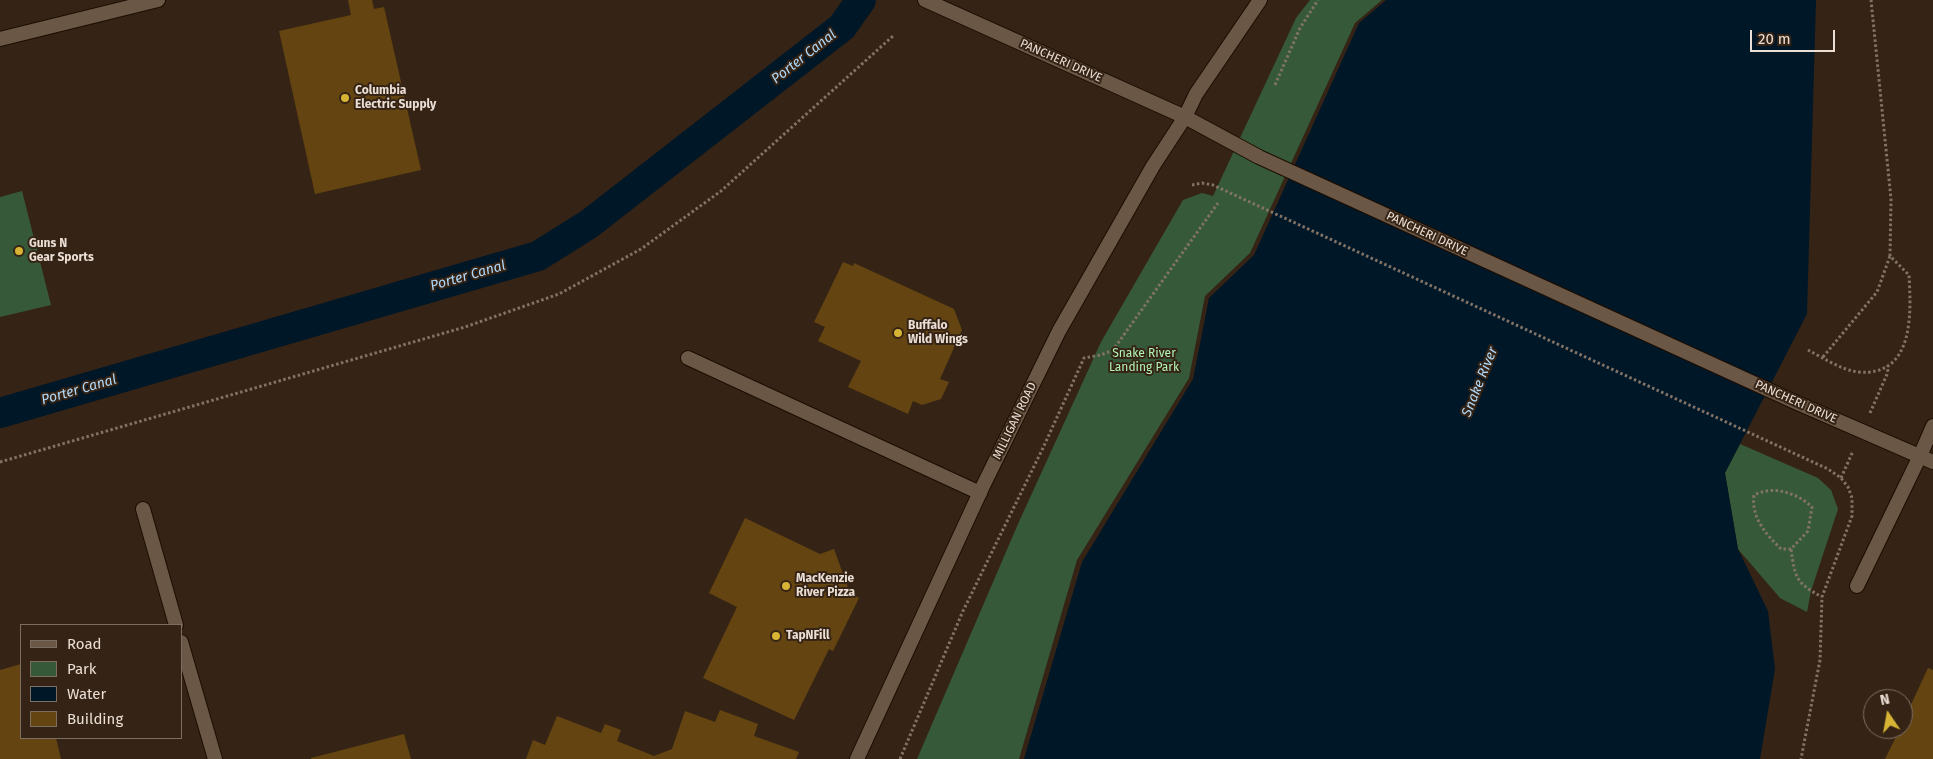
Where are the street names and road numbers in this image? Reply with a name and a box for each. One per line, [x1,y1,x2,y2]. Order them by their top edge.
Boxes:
street label: PANCHERI DRIVE [1018,36,1104,86]
street label: PANCHERI DRIVE [1384,209,1470,259]
street label: PANCHERI DRIVE [1753,377,1839,427]
street label: MILLIGAN ROAD [990,380,1040,462]

